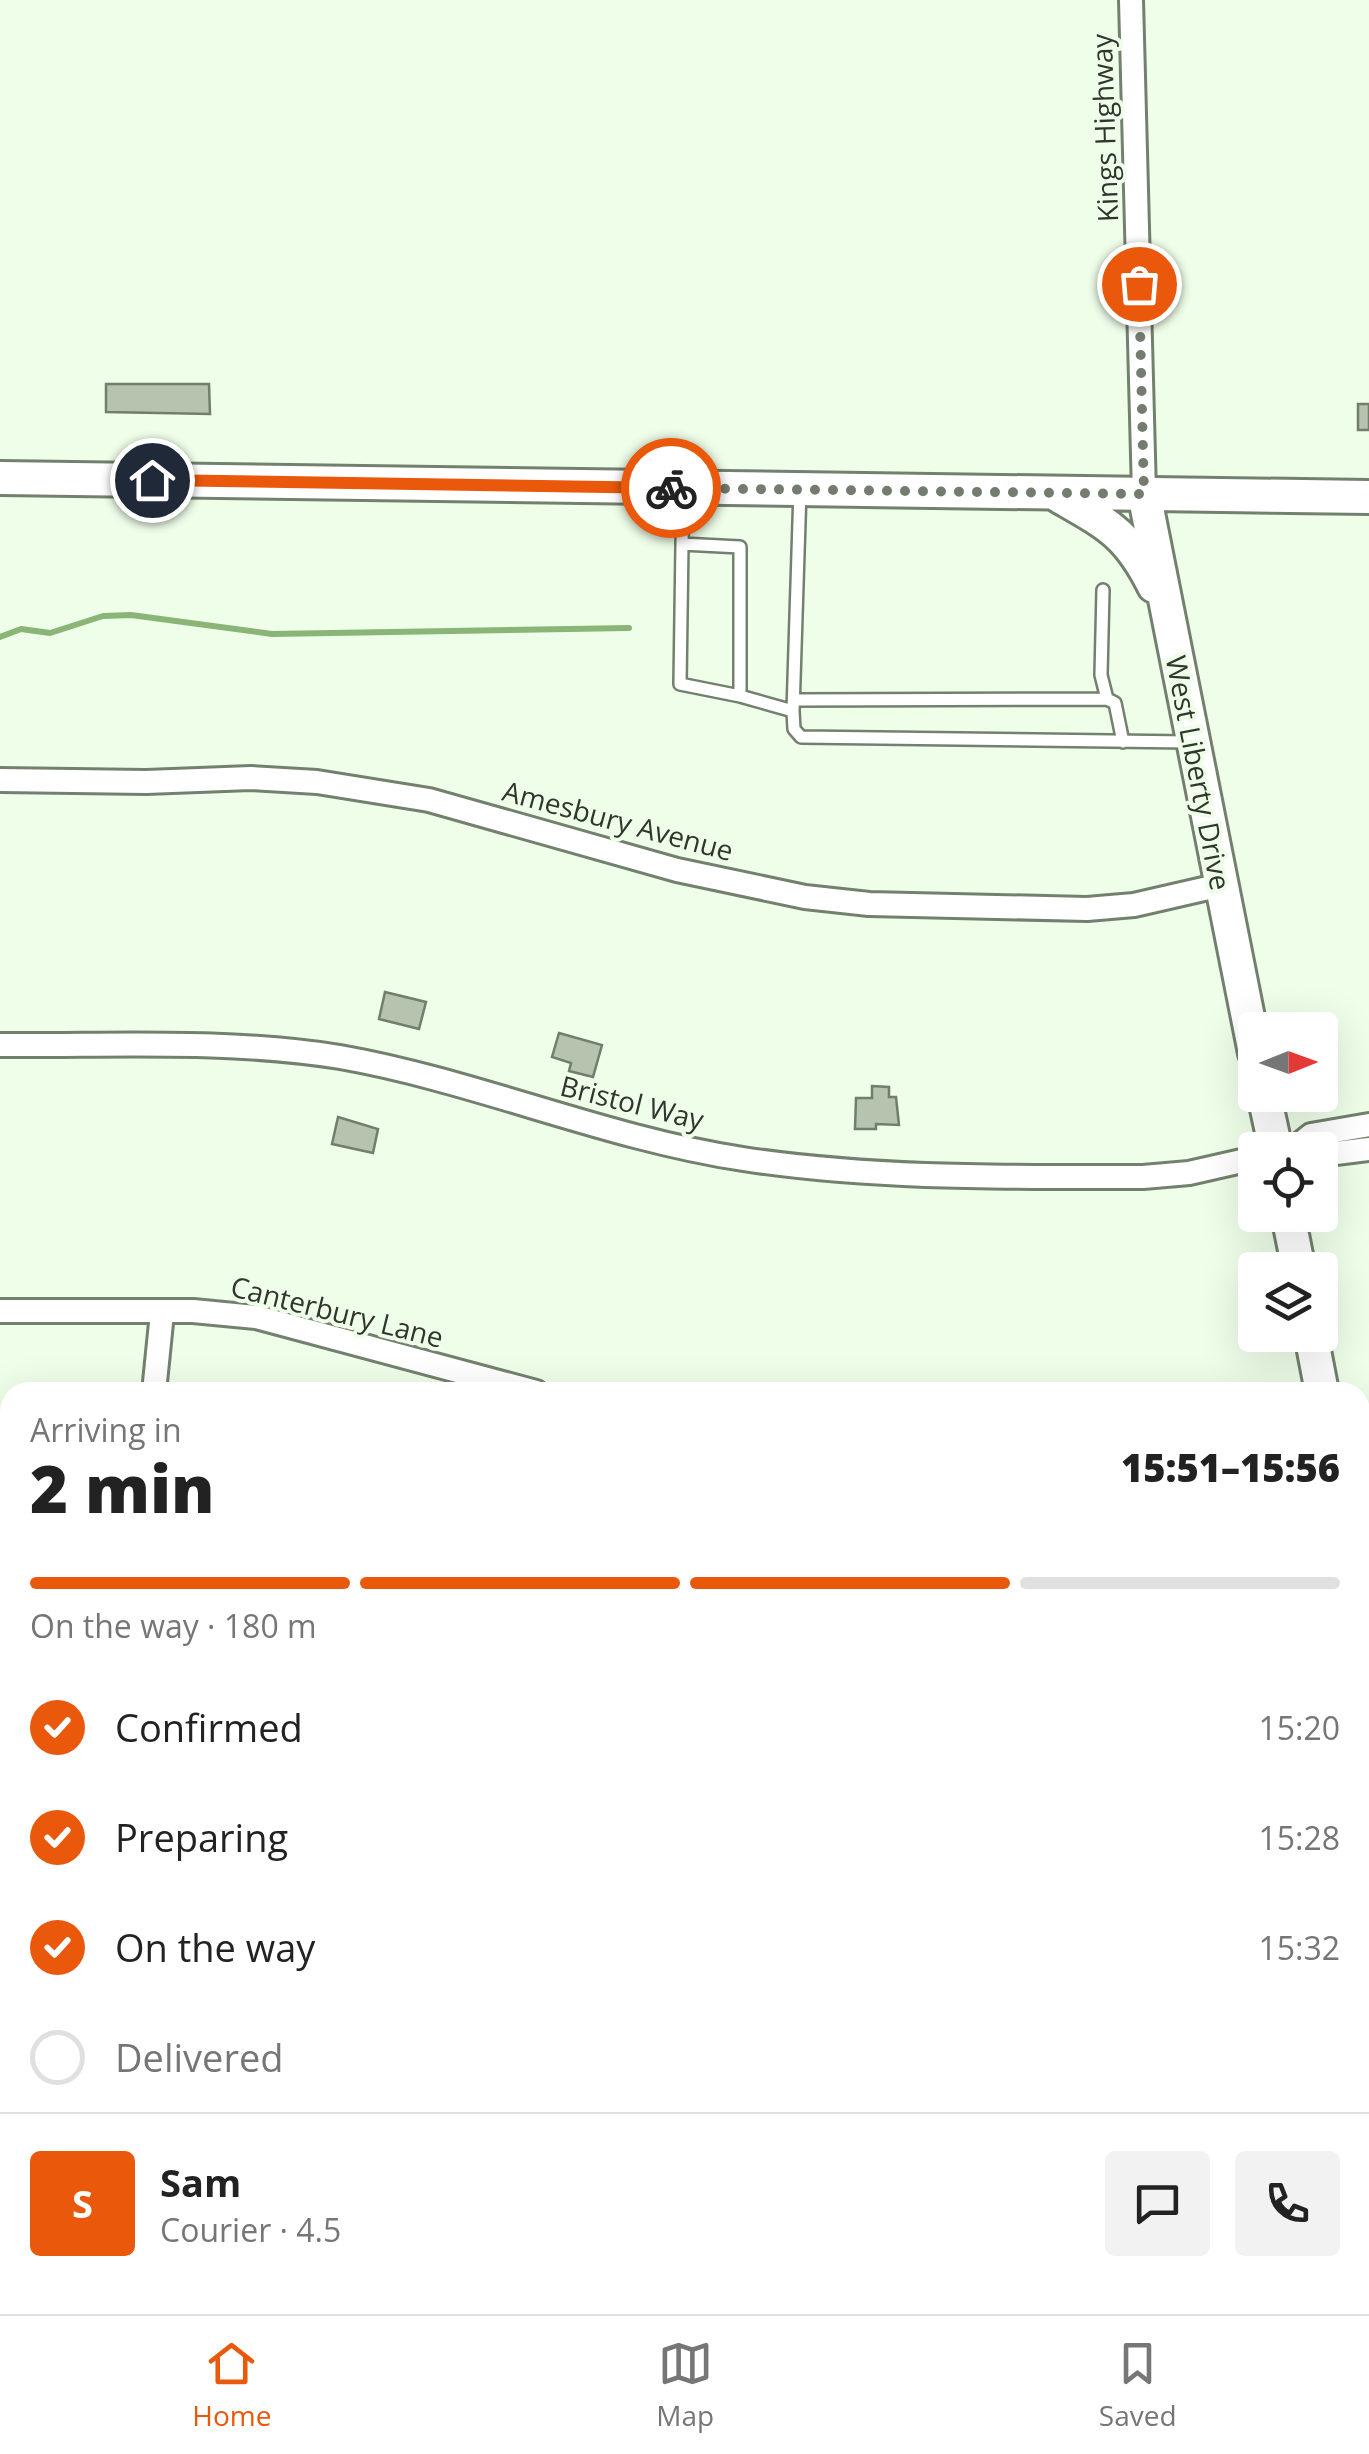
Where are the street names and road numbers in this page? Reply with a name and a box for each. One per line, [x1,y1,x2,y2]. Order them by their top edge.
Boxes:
street label: Kings Highway [1082,32,1126,223]
street label: West Liberty Drive [1158,652,1240,893]
street label: Amesbury Avenue [499,771,738,869]
street label: Bristol Way [557,1066,709,1138]
street label: Canterbury Lane [227,1266,447,1356]

